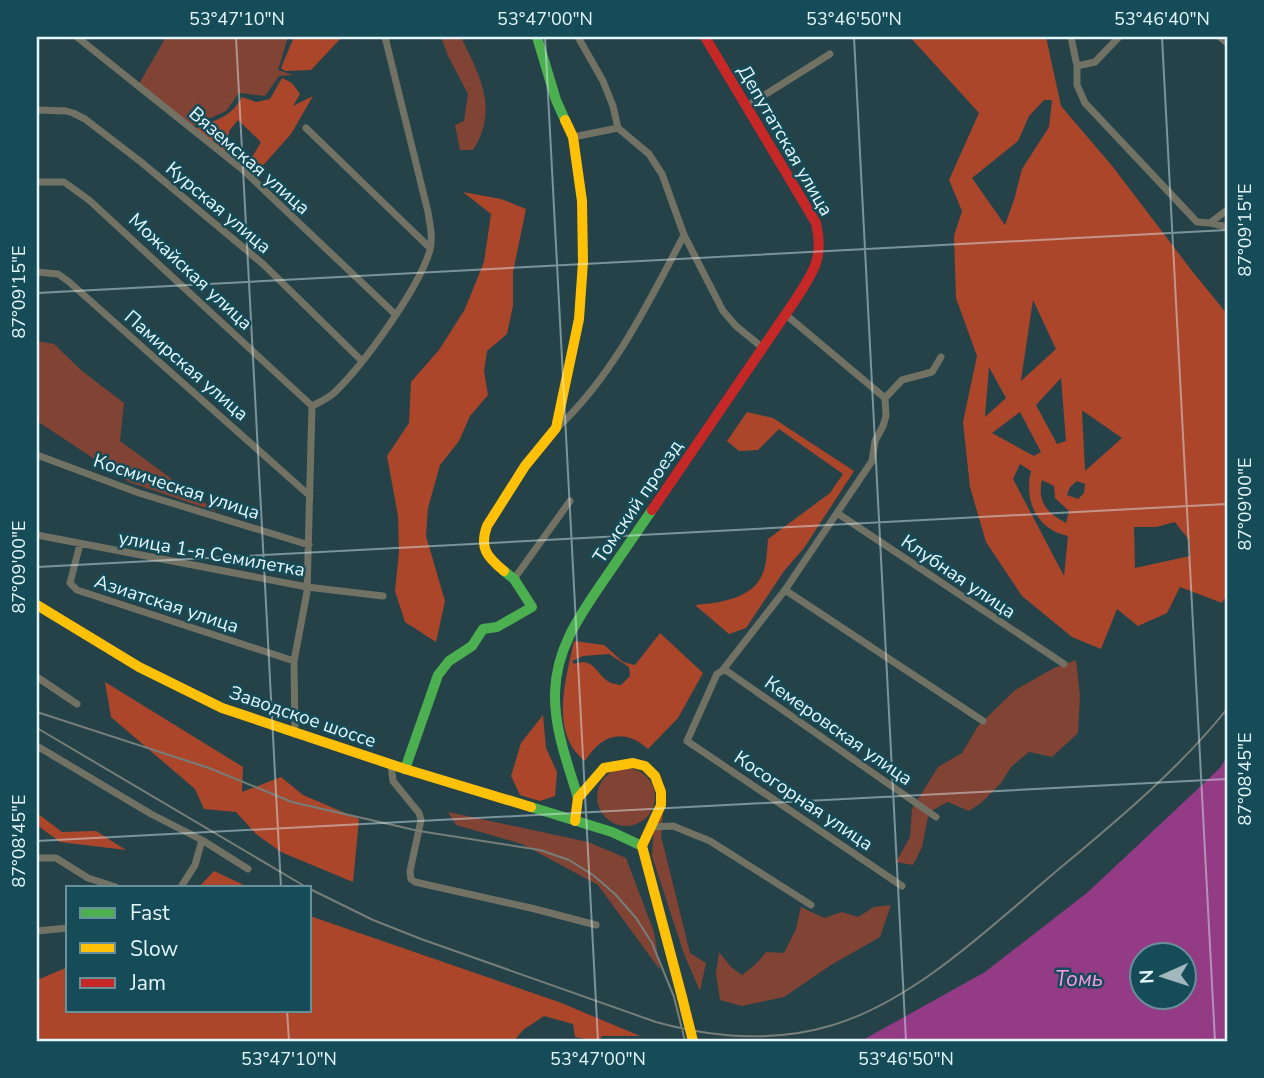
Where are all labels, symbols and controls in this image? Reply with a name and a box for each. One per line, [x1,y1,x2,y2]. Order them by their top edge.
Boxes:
text: 53°47'10"N [189,7,285,31]
text: 53°47'00"N [497,7,593,31]
text: 53°46'50"N [806,7,902,31]
text: 53°46'40"N [1114,7,1210,31]
street label: Депутатская улица [731,60,839,221]
street label: Вяземская улица [183,101,315,221]
street label: Курская улица [160,156,277,260]
text: 87°09'15"E [1233,184,1257,277]
street label: Можайская улица [123,207,258,336]
text: 87°09'15"E [7,246,31,339]
street label: Памирская улица [119,304,254,427]
street label: Томский проезд [587,435,689,568]
street label: Космическая улица [90,448,263,526]
text: 87°09'00"E [1233,458,1257,551]
text: 87°09'00"E [7,521,31,614]
street label: улица 1-я Семилетка [117,525,307,583]
street label: Клубная улица [896,529,1021,625]
street label: Азиатская улица [91,568,242,640]
street label: Кемеровская улица [759,670,918,792]
street label: Заводское шоссе [226,680,380,754]
text: 87°08'45"E [1233,733,1257,826]
street label: Косогорная улица [729,745,878,857]
text: 87°08'45"E [7,795,31,888]
legend [66,886,312,1012]
text: Fast [130,899,170,927]
text: Slow [130,935,179,963]
north arrow [1128,942,1198,1012]
water label: Томь [1055,965,1103,993]
text: Jam [129,969,166,997]
text: N [1134,969,1160,985]
text: 53°47'10"N [241,1047,337,1071]
text: 53°47'00"N [550,1047,646,1071]
text: 53°46'50"N [858,1047,954,1071]

